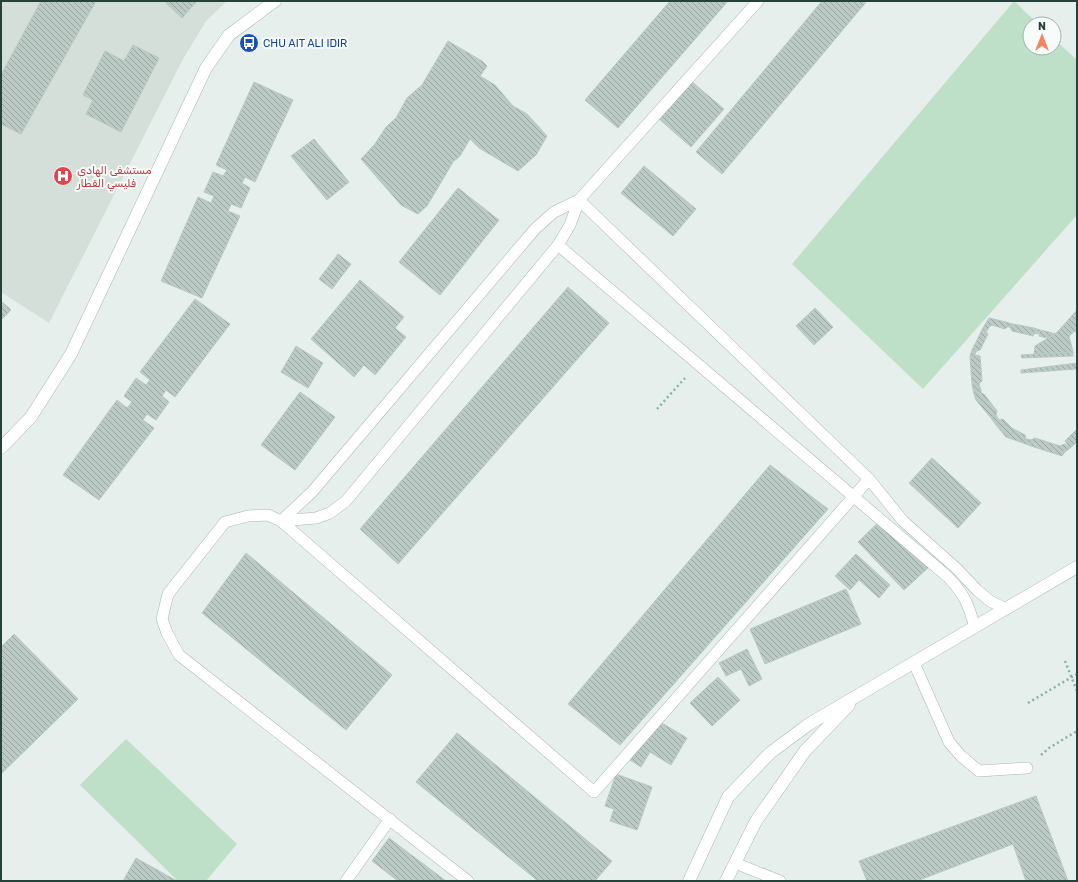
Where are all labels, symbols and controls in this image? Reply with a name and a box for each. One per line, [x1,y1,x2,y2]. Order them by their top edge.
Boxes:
north arrow [1022,16,1062,56]
text: N [1038,20,1046,33]
bus stop icon: CHU AIT ALI IDIR [238,32,260,54]
place label: CHU AIT ALI IDIR [263,37,347,50]
place label: مستشفى الهادي فليسي القطار [76,164,152,192]
hospital icon: مستشفى الهادي فليسي القطار [52,165,74,187]

